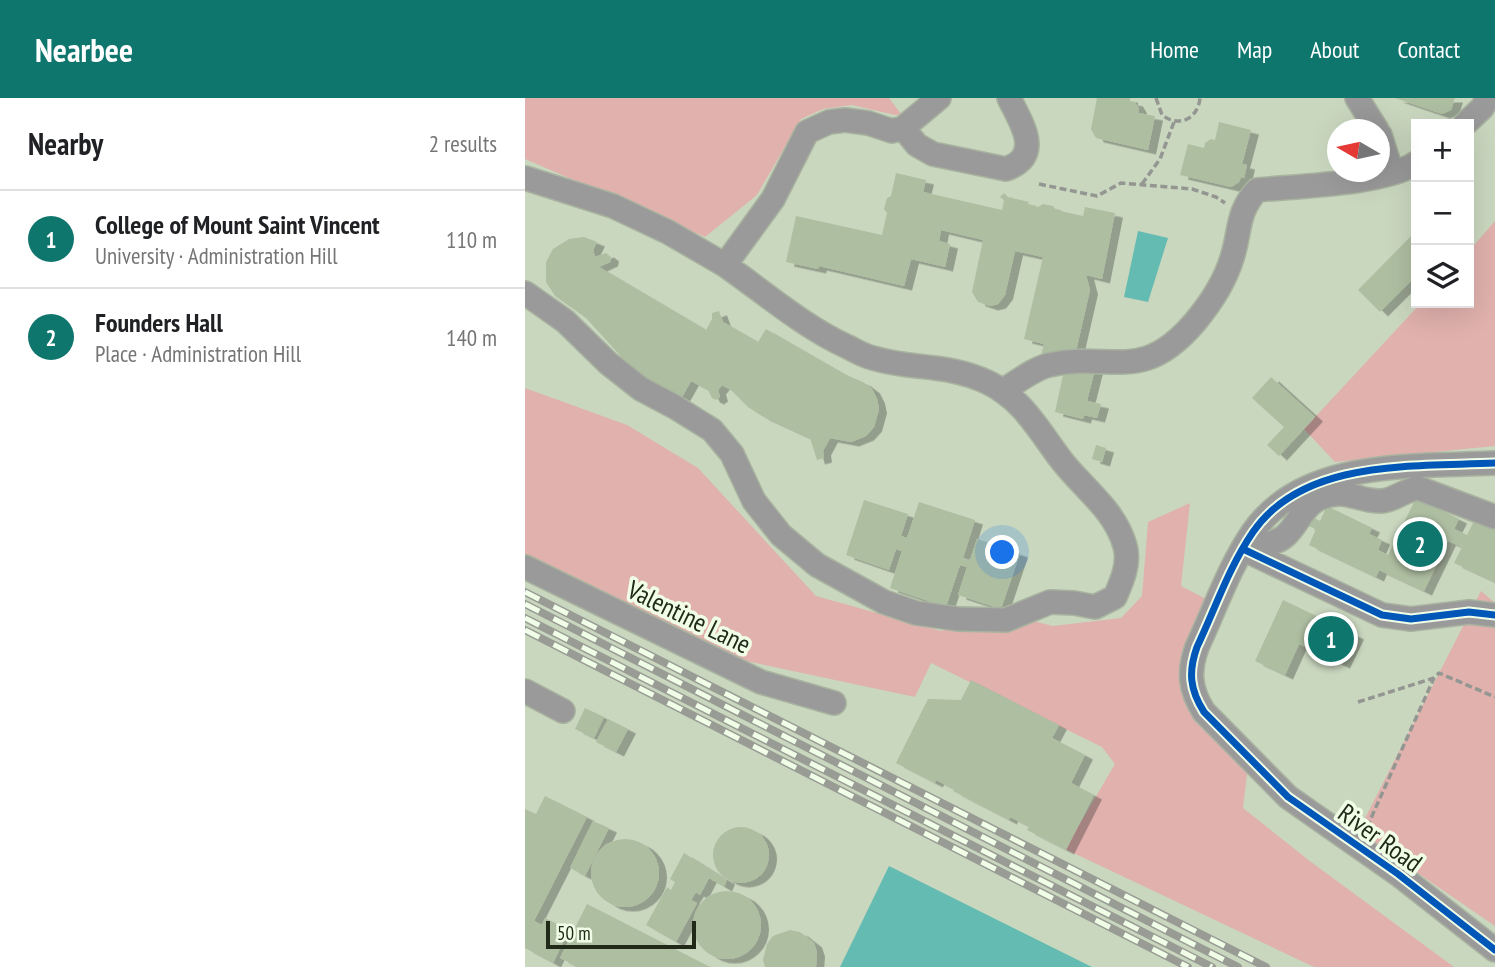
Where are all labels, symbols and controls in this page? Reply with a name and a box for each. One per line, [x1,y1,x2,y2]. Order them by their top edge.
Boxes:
text: Nearbee [35,28,133,71]
text: Home [1150,34,1199,65]
text: Map [1237,34,1272,65]
text: About [1310,34,1359,65]
text: Contact [1397,34,1460,65]
north arrow [1327,119,1390,182]
map controls [1411,119,1474,308]
button: + [1411,119,1474,182]
text: Nearby [28,124,103,163]
text: 2 results [429,129,497,158]
button: − [1411,182,1474,245]
text: College of Mount Saint Vincent [95,208,380,241]
text: 1 [46,225,57,254]
text: 110 m [446,225,497,254]
text: University · Administration Hill [95,241,338,270]
button: layers [1411,245,1474,308]
text: Founders Hall [95,306,223,339]
text: 2 [46,323,57,352]
text: 140 m [446,323,497,352]
text: Place · Administration Hill [95,339,301,368]
pin: 2 [1397,518,1443,570]
your location [985,535,1019,569]
street label: Valentine Lane [621,572,756,661]
pin: 1 [1308,613,1354,665]
street label: River Road [1332,796,1429,879]
scale bar [546,918,697,950]
text: 50 m [557,921,591,945]

